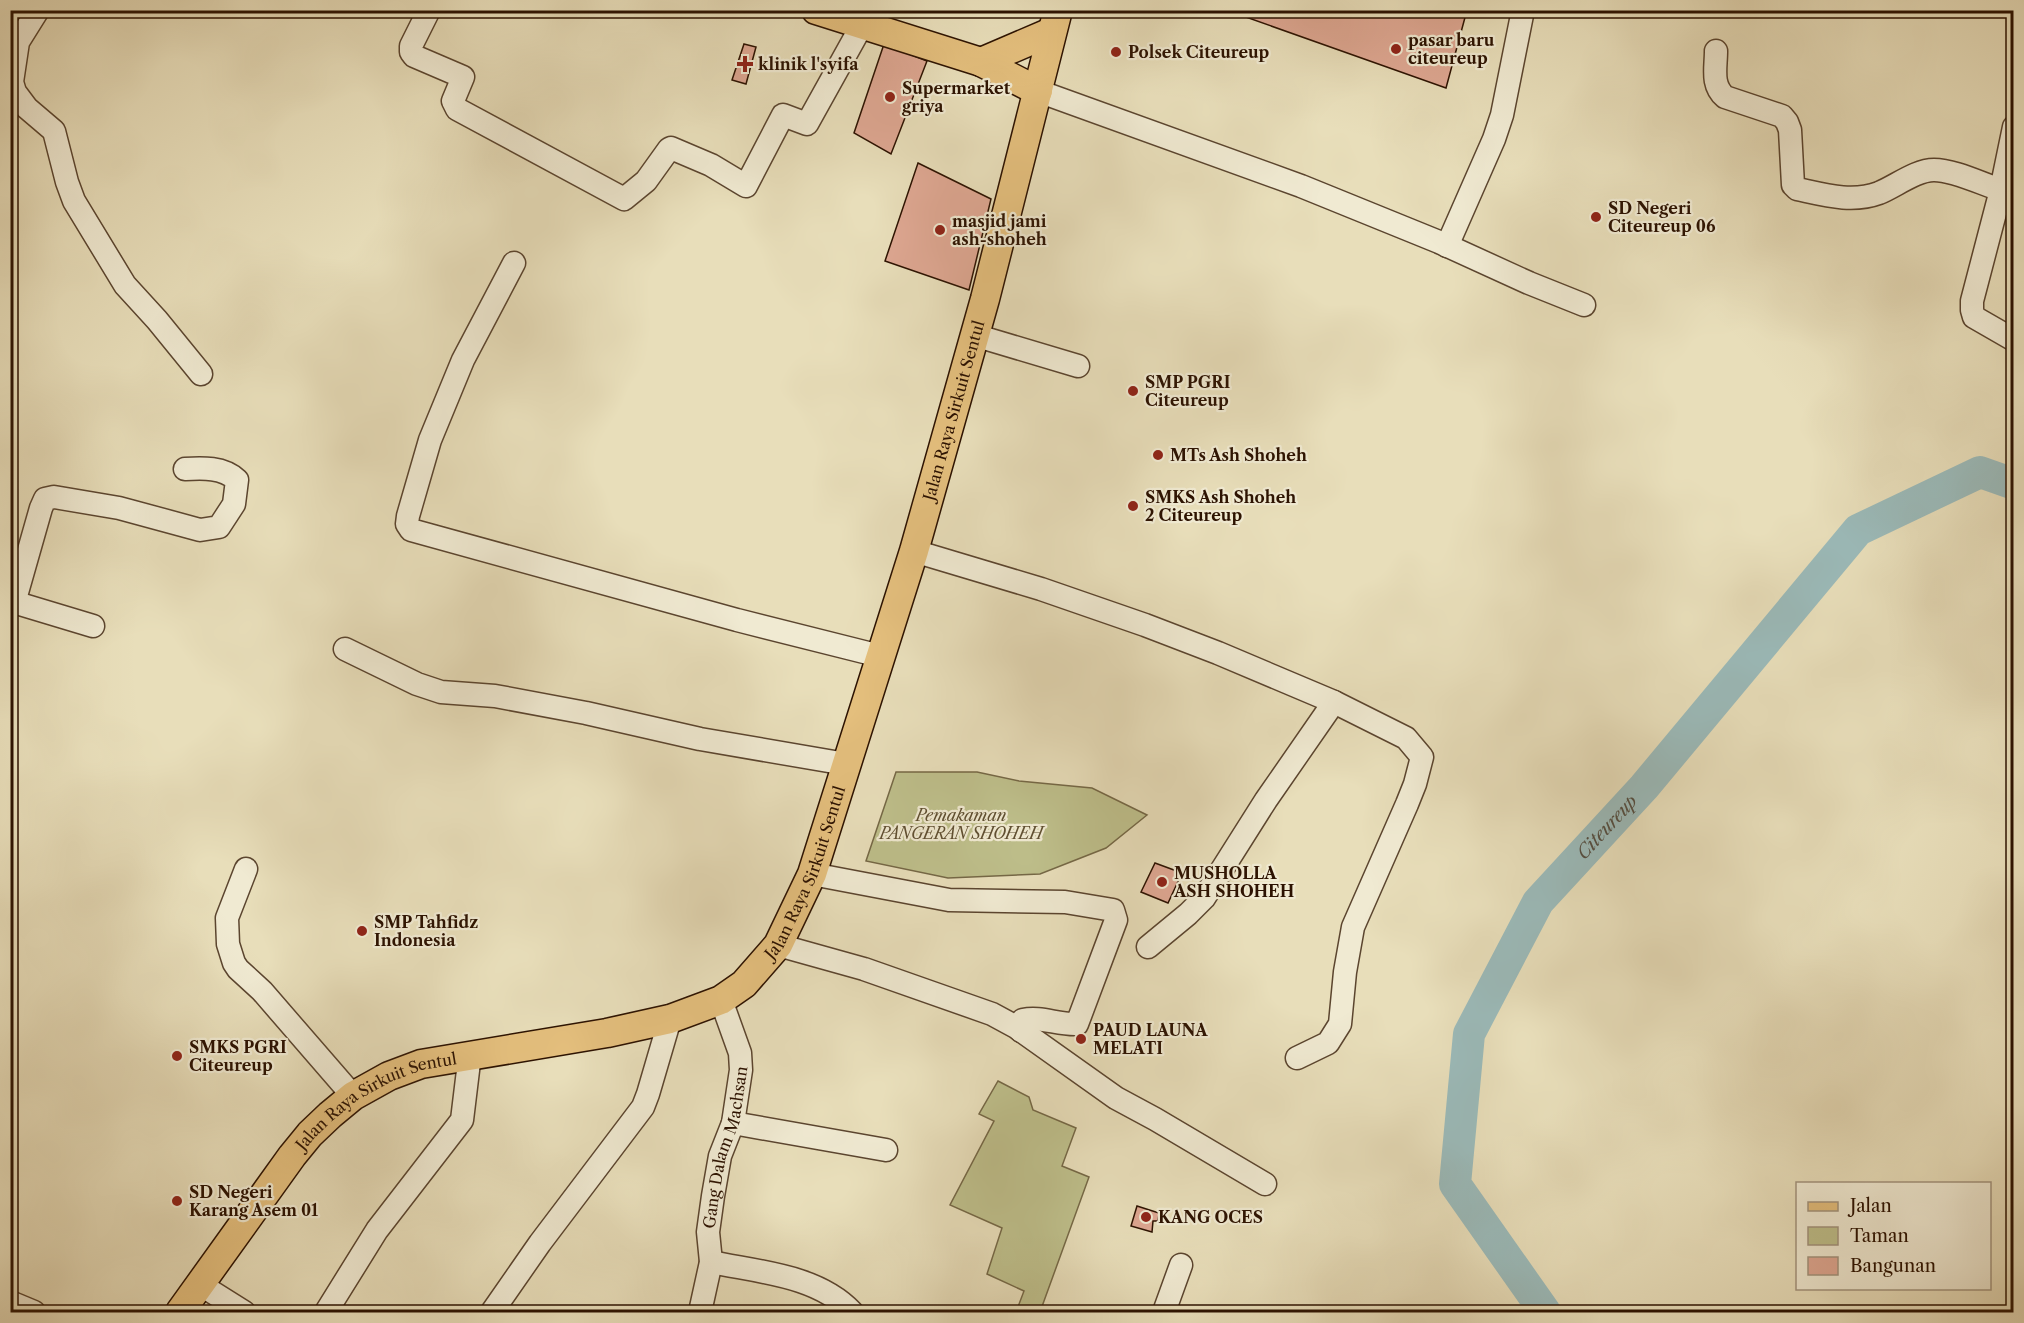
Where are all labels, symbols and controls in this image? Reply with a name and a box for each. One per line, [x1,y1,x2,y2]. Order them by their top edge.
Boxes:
place label: pasar baru citeureup [1408,30,1495,68]
place label: Polsek Citeureup [1128,42,1270,62]
marker: pasar baru citeureup [1389,42,1403,56]
marker: Polsek Citeureup [1109,45,1123,59]
place label: klinik l'syifa [758,54,859,74]
marker: klinik l'syifa [736,55,754,73]
place label: Supermarket griya [901,78,1011,116]
marker: Supermarket griya [883,90,897,104]
place label: SD Negeri Citeureup 06 [1608,198,1716,236]
marker: SD Negeri Citeureup 06 [1589,210,1603,224]
place label: masjid jami ash-shoheh [952,211,1047,249]
marker: masjid jami ash-shoheh [933,223,947,237]
street label: Jalan Raya Sirkuit Sentul [918,318,989,506]
place label: SMP PGRI Citeureup [1145,372,1231,410]
marker: SMP PGRI Citeureup [1126,384,1140,398]
place label: MTs Ash Shoheh [1170,445,1307,465]
marker: MTs Ash Shoheh [1151,448,1165,462]
place label: SMKS Ash Shoheh 2 Citeureup [1145,487,1296,525]
marker: SMKS Ash Shoheh 2 Citeureup [1126,499,1140,513]
street label: Jalan Raya Sirkuit Sentul [758,783,849,966]
water label: Citeureup [1572,790,1642,864]
park label: Pemakaman PANGERAN SHOHEH [877,805,1045,843]
place label: MUSHOLLA ASH SHOHEH [1173,863,1294,901]
marker: MUSHOLLA ASH SHOHEH [1155,875,1169,889]
place label: SMP Tahfidz Indonesia [374,912,478,950]
marker: SMP Tahfidz Indonesia [355,924,369,938]
place label: PAUD LAUNA MELATI [1093,1020,1208,1058]
marker: PAUD LAUNA MELATI [1074,1032,1088,1046]
place label: SMKS PGRI Citeureup [189,1037,287,1075]
street label: Jalan Raya Sirkuit Sentul [289,1048,458,1156]
marker: SMKS PGRI Citeureup [170,1049,184,1063]
street label: Gang Dalam Machsan [699,1065,751,1230]
place label: SD Negeri Karang Asem 01 [189,1182,319,1220]
legend [1796,1182,1991,1290]
marker: SD Negeri Karang Asem 01 [170,1194,184,1208]
text: Jalan [1847,1195,1892,1217]
place label: KANG OCES [1158,1207,1263,1227]
marker: KANG OCES [1139,1210,1153,1224]
text: Taman [1850,1225,1909,1247]
text: Bangunan [1850,1255,1936,1277]

